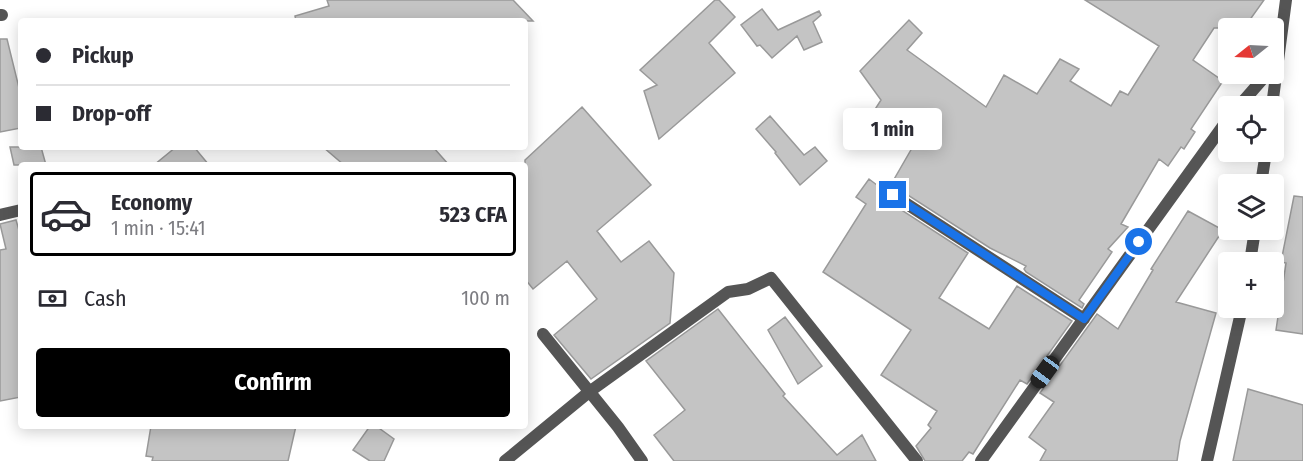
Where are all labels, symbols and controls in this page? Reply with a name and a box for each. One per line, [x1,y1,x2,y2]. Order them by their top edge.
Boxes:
north arrow [1218,18,1284,84]
map controls [1218,18,1284,318]
text: Pickup [72,42,134,69]
button: locate [1218,96,1284,162]
text: Drop-off [72,100,151,127]
callout: 1 min [844,108,942,150]
text: 1 min [871,117,914,141]
button: layers [1218,174,1284,240]
route end [879,181,906,208]
icon: car [39,187,93,241]
text: Economy [111,189,192,216]
text: 523 CFA [439,201,507,228]
text: 1 min · 15:41 [111,216,206,240]
route start [1125,228,1152,255]
button: + [1218,252,1284,318]
icon: cash [36,282,69,315]
text: Cash [84,285,127,312]
text: 100 m [461,286,510,310]
button: Confirm [36,348,510,417]
car [1027,352,1063,392]

